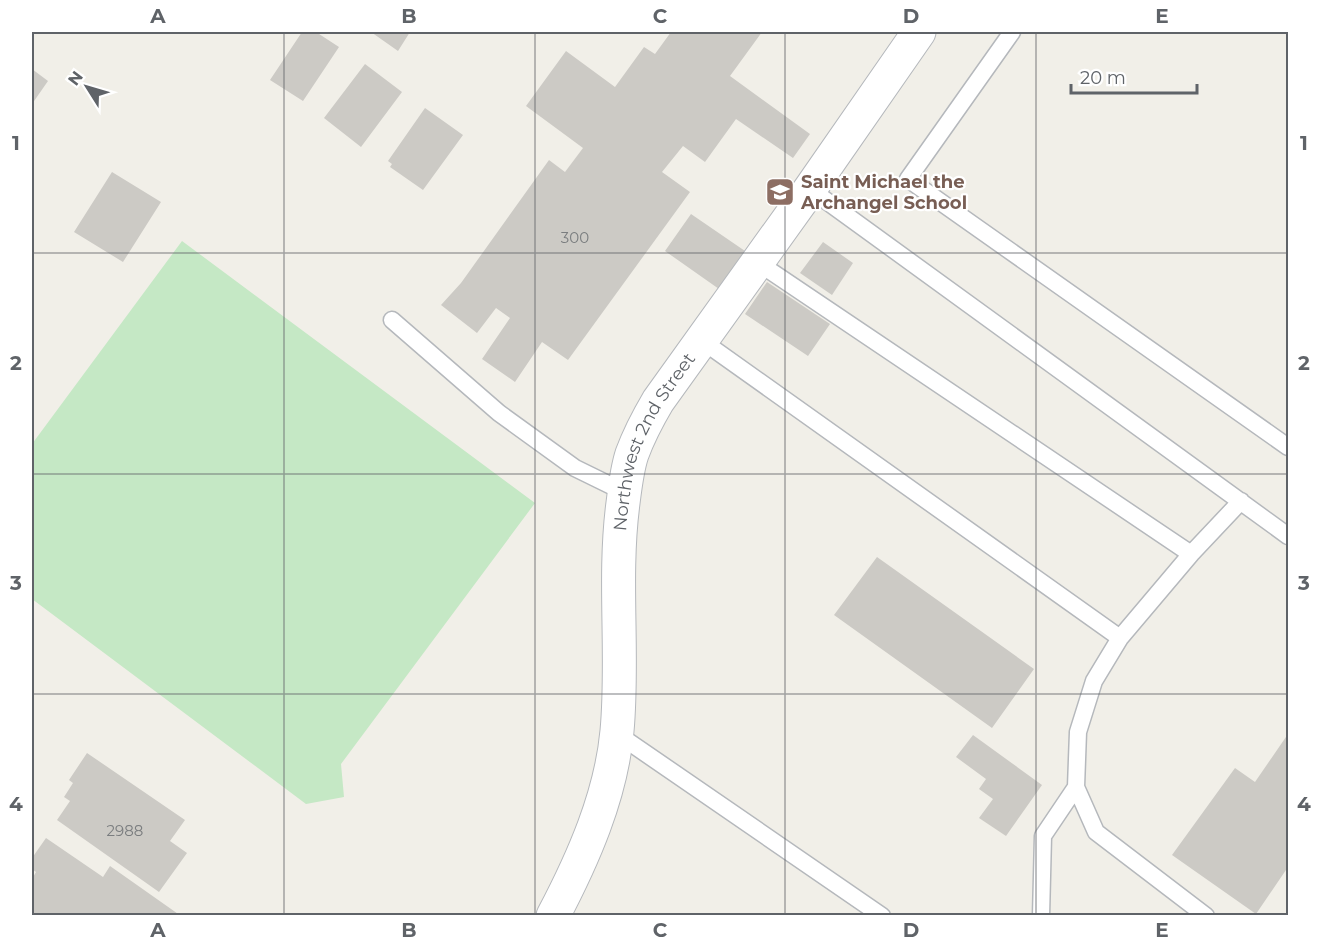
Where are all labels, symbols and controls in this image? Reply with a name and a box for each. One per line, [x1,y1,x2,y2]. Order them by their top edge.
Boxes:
text: A [149,4,166,28]
text: B [401,4,417,28]
text: C [653,4,668,28]
text: D [903,4,919,28]
text: E [1155,4,1169,28]
north arrow [57,57,117,117]
scale bar [1071,57,1197,95]
text: N [64,67,87,89]
text: 20 m [1080,67,1126,89]
text: 1 [12,131,20,155]
text: 1 [1300,131,1308,155]
place label: Saint Michael the Archangel School [800,171,967,214]
school or university icon: Saint Michael the Archangel School [764,176,796,208]
house number: 300 [561,228,589,247]
street label: Northwest 2nd Street [609,349,700,532]
text: 2 [10,351,22,375]
text: 2 [1298,351,1310,375]
text: 3 [9,571,22,595]
text: 3 [1297,571,1310,595]
text: 4 [9,792,23,816]
text: 4 [1297,792,1311,816]
house number: 2988 [107,821,143,840]
text: A [149,918,166,942]
text: B [401,918,417,942]
text: C [653,918,668,942]
text: D [903,918,919,942]
text: E [1155,918,1169,942]

